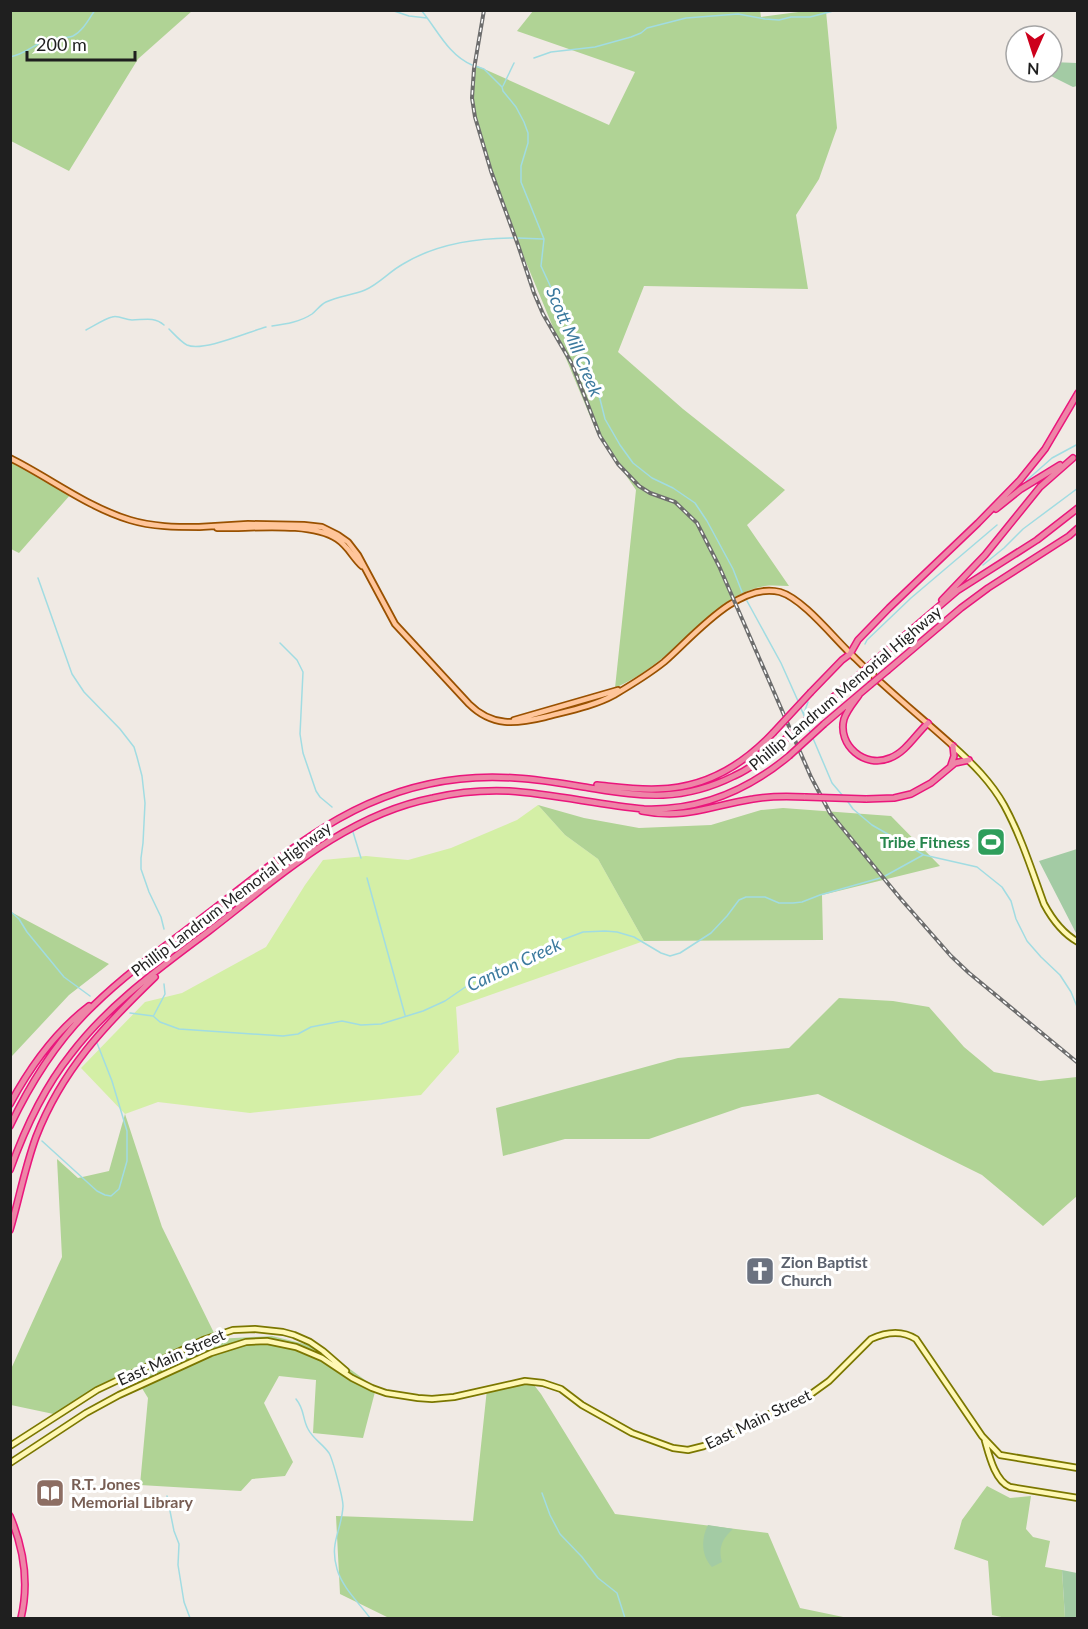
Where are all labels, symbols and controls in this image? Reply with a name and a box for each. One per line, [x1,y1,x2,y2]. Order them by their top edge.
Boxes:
scale bar [27,24,135,62]
north arrow [1004,24,1064,84]
text: 200 m [36,33,87,55]
text: N [1027,60,1040,79]
water label: Scott Mill Creek [542,284,608,400]
street label: Phillip Landrum Memorial Highway [745,601,945,774]
street label: Phillip Landrum Memorial Highway [127,817,335,980]
sports icon: Tribe Fitness [975,826,1007,858]
place label: Tribe Fitness [880,832,970,851]
water label: Canton Creek [463,932,565,996]
place label: Zion Baptist Church [781,1252,868,1289]
church icon: Zion Baptist Church [744,1255,776,1287]
street label: East Main Street [114,1324,228,1389]
street label: East Main Street [702,1385,814,1452]
place label: R.T. Jones Memorial Library [71,1474,193,1511]
library icon: R.T. Jones Memorial Library [34,1477,66,1509]

